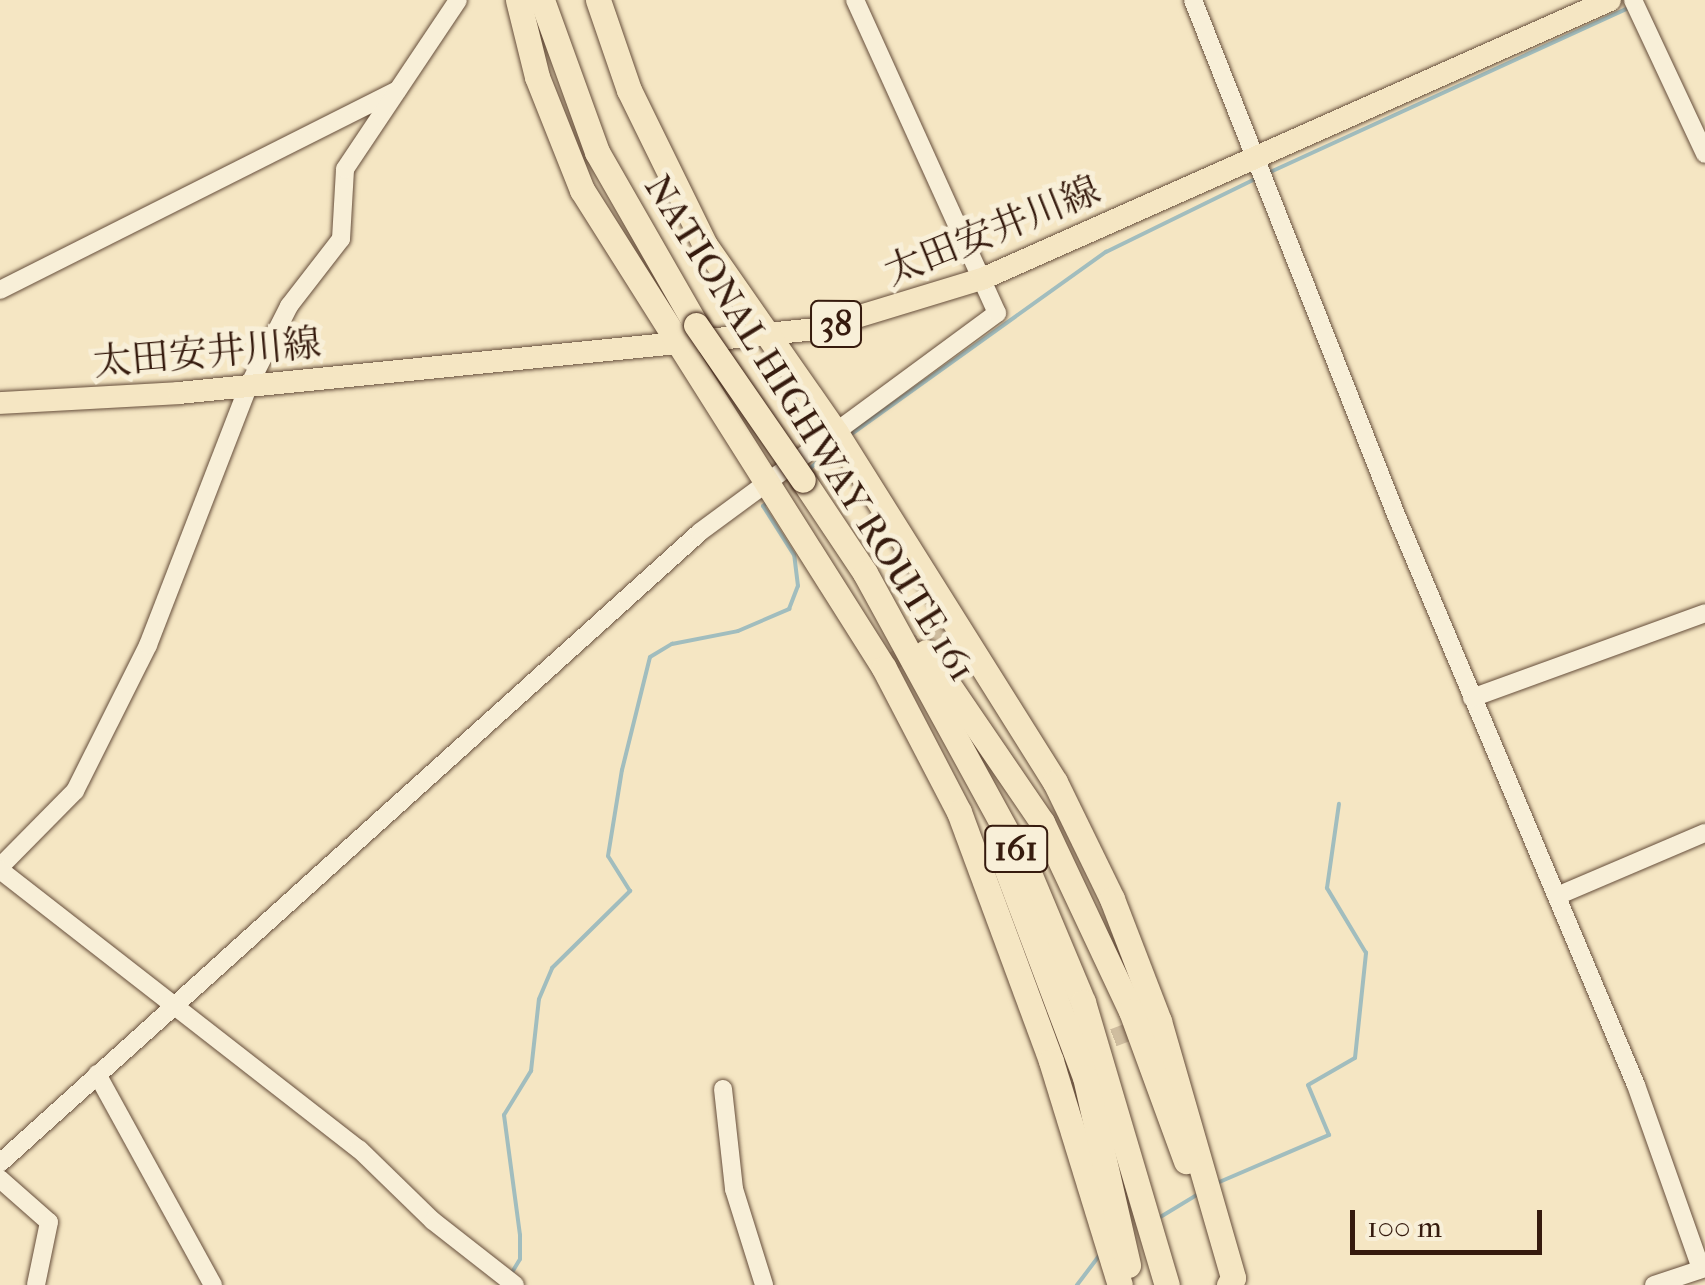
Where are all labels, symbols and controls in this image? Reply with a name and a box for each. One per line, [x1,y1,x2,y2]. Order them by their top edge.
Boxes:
street label: NATIONAL HIGHWAY ROUTE 161 [635,166,985,690]
street label: 太田安井川線 [878,167,1106,295]
road number: 38 [808,294,864,354]
street label: 太田安井川線 [91,320,323,386]
road number: 161 [984,819,1048,879]
scale bar [1355,1190,1548,1252]
text: 100 m [1367,1210,1442,1245]

